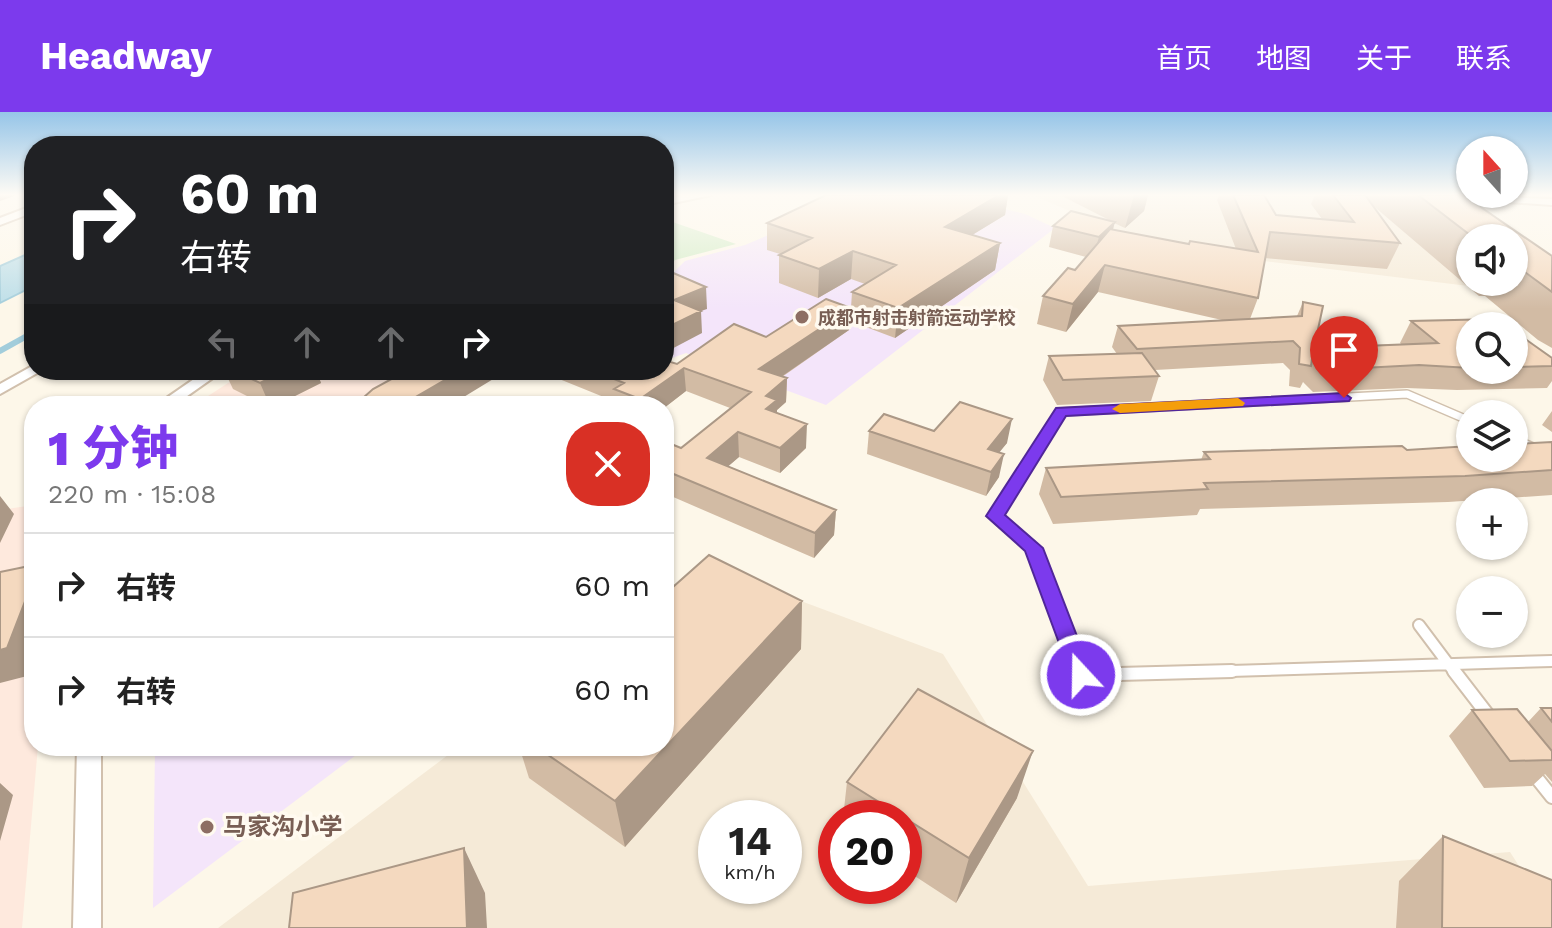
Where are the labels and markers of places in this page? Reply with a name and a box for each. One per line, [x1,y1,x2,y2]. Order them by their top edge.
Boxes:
place label: 成都市射击射箭运动学校 [818,307,1016,328]
marker: 成都市射击射箭运动学校 [793,308,811,326]
pin [1310,316,1378,398]
place label: 马家沟小学 [223,813,343,841]
marker: 马家沟小学 [198,818,216,836]

